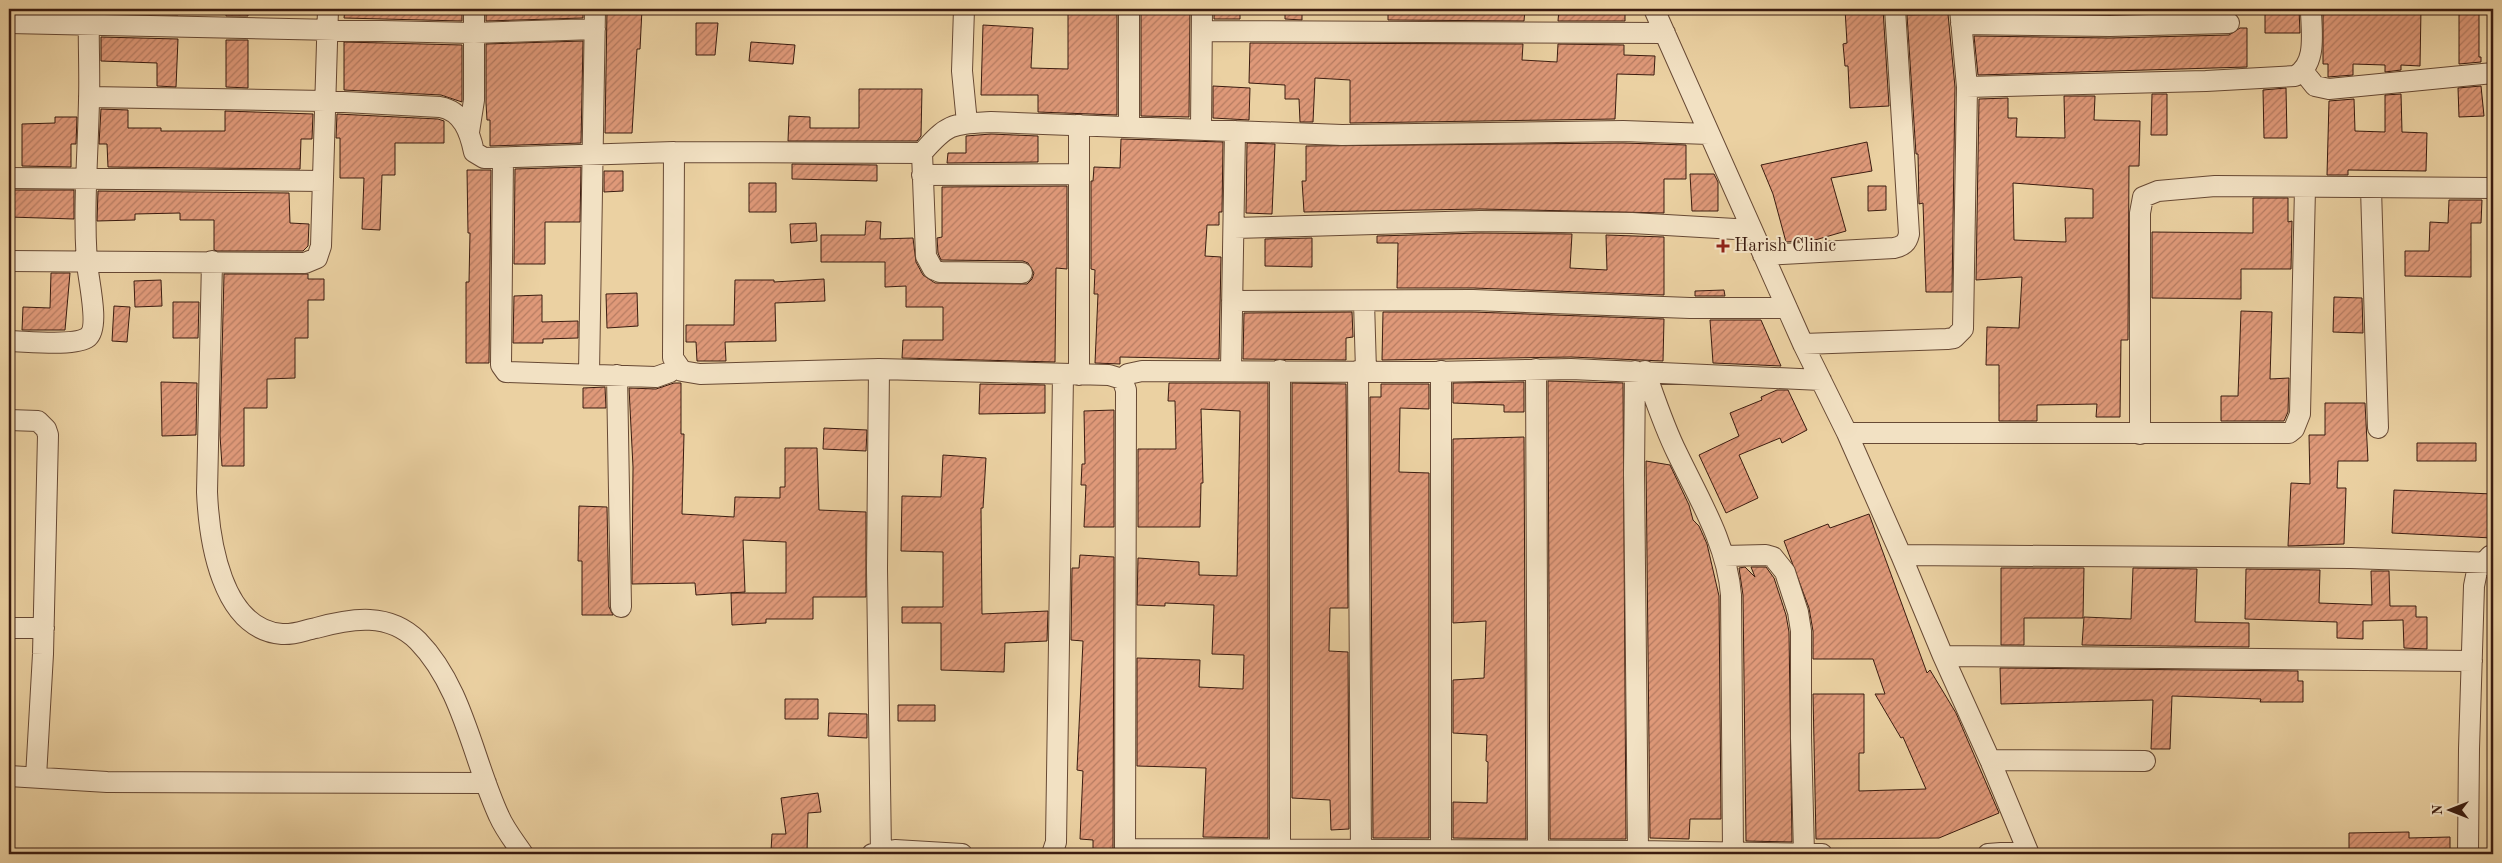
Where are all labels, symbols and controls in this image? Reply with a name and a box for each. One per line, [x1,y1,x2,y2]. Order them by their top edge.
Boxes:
place label: Harish Clinic [1734,237,1836,255]
marker: Harish Clinic [1716,239,1730,253]
north arrow [2424,786,2474,836]
text: N [2431,804,2445,815]

